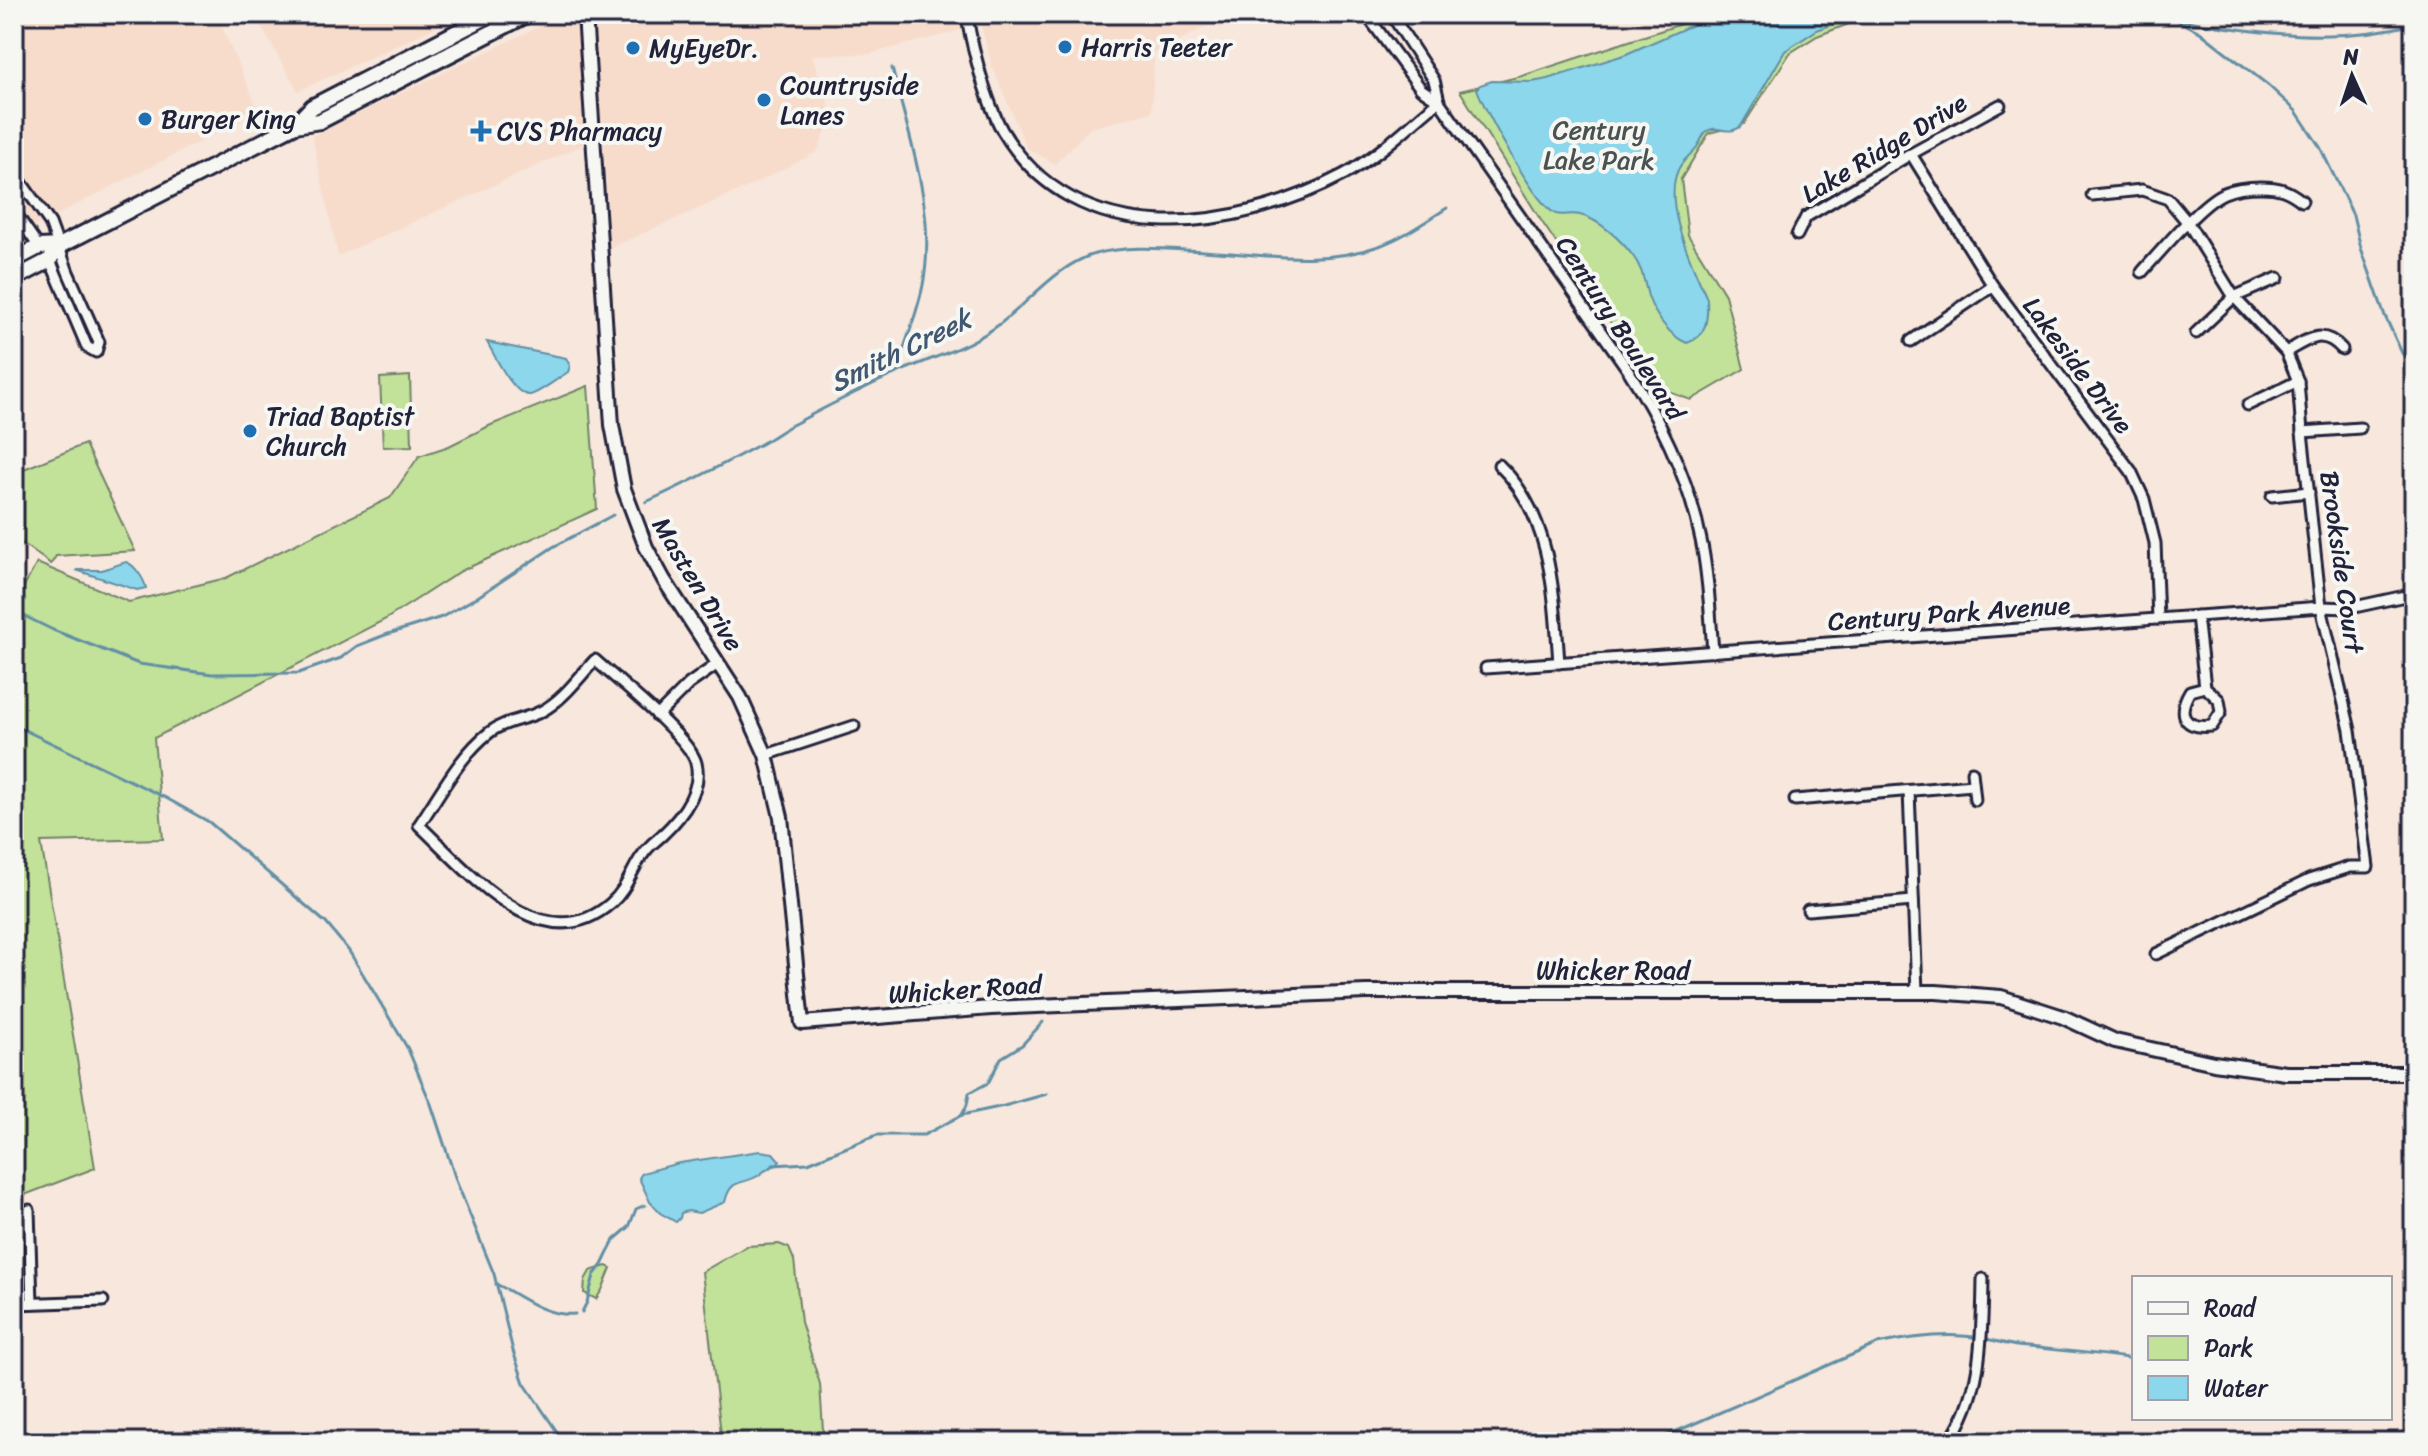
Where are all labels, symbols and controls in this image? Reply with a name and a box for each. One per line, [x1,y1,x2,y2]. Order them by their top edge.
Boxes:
place label: Harris Teeter [1081,24,1233,70]
place label: MyEyeDr. [649,25,759,71]
north arrow [2312,36,2392,116]
text: N [2341,37,2360,76]
marker: Harris Teeter [1056,38,1074,56]
marker: MyEyeDr. [624,39,642,57]
place label: Countryside Lanes [780,62,919,138]
street label: Lake Ridge Drive [1792,80,1976,216]
marker: Countryside Lanes [755,91,773,109]
place label: Burger King [161,96,296,142]
park label: Century Lake Park [1543,107,1655,183]
place label: CVS Pharmacy [497,108,662,154]
marker: Burger King [136,110,154,128]
marker: CVS Pharmacy [472,122,490,140]
street label: Century Boulevard [1544,226,1700,432]
street label: Lakeside Drive [2011,286,2146,444]
water label: Smith Creek [821,294,982,406]
place label: Triad Baptist Church [266,393,415,469]
marker: Triad Baptist Church [241,422,259,440]
street label: Brookside Court [2306,468,2378,658]
street label: Masten Drive [639,508,757,660]
street label: Century Park Avenue [1826,582,2072,644]
street label: Whicker Road [1536,947,1692,993]
street label: Whicker Road [887,961,1046,1017]
legend [2132,1276,2392,1420]
text: Road [2204,1287,2258,1329]
text: Park [2204,1327,2253,1369]
text: Water [2204,1367,2269,1409]

